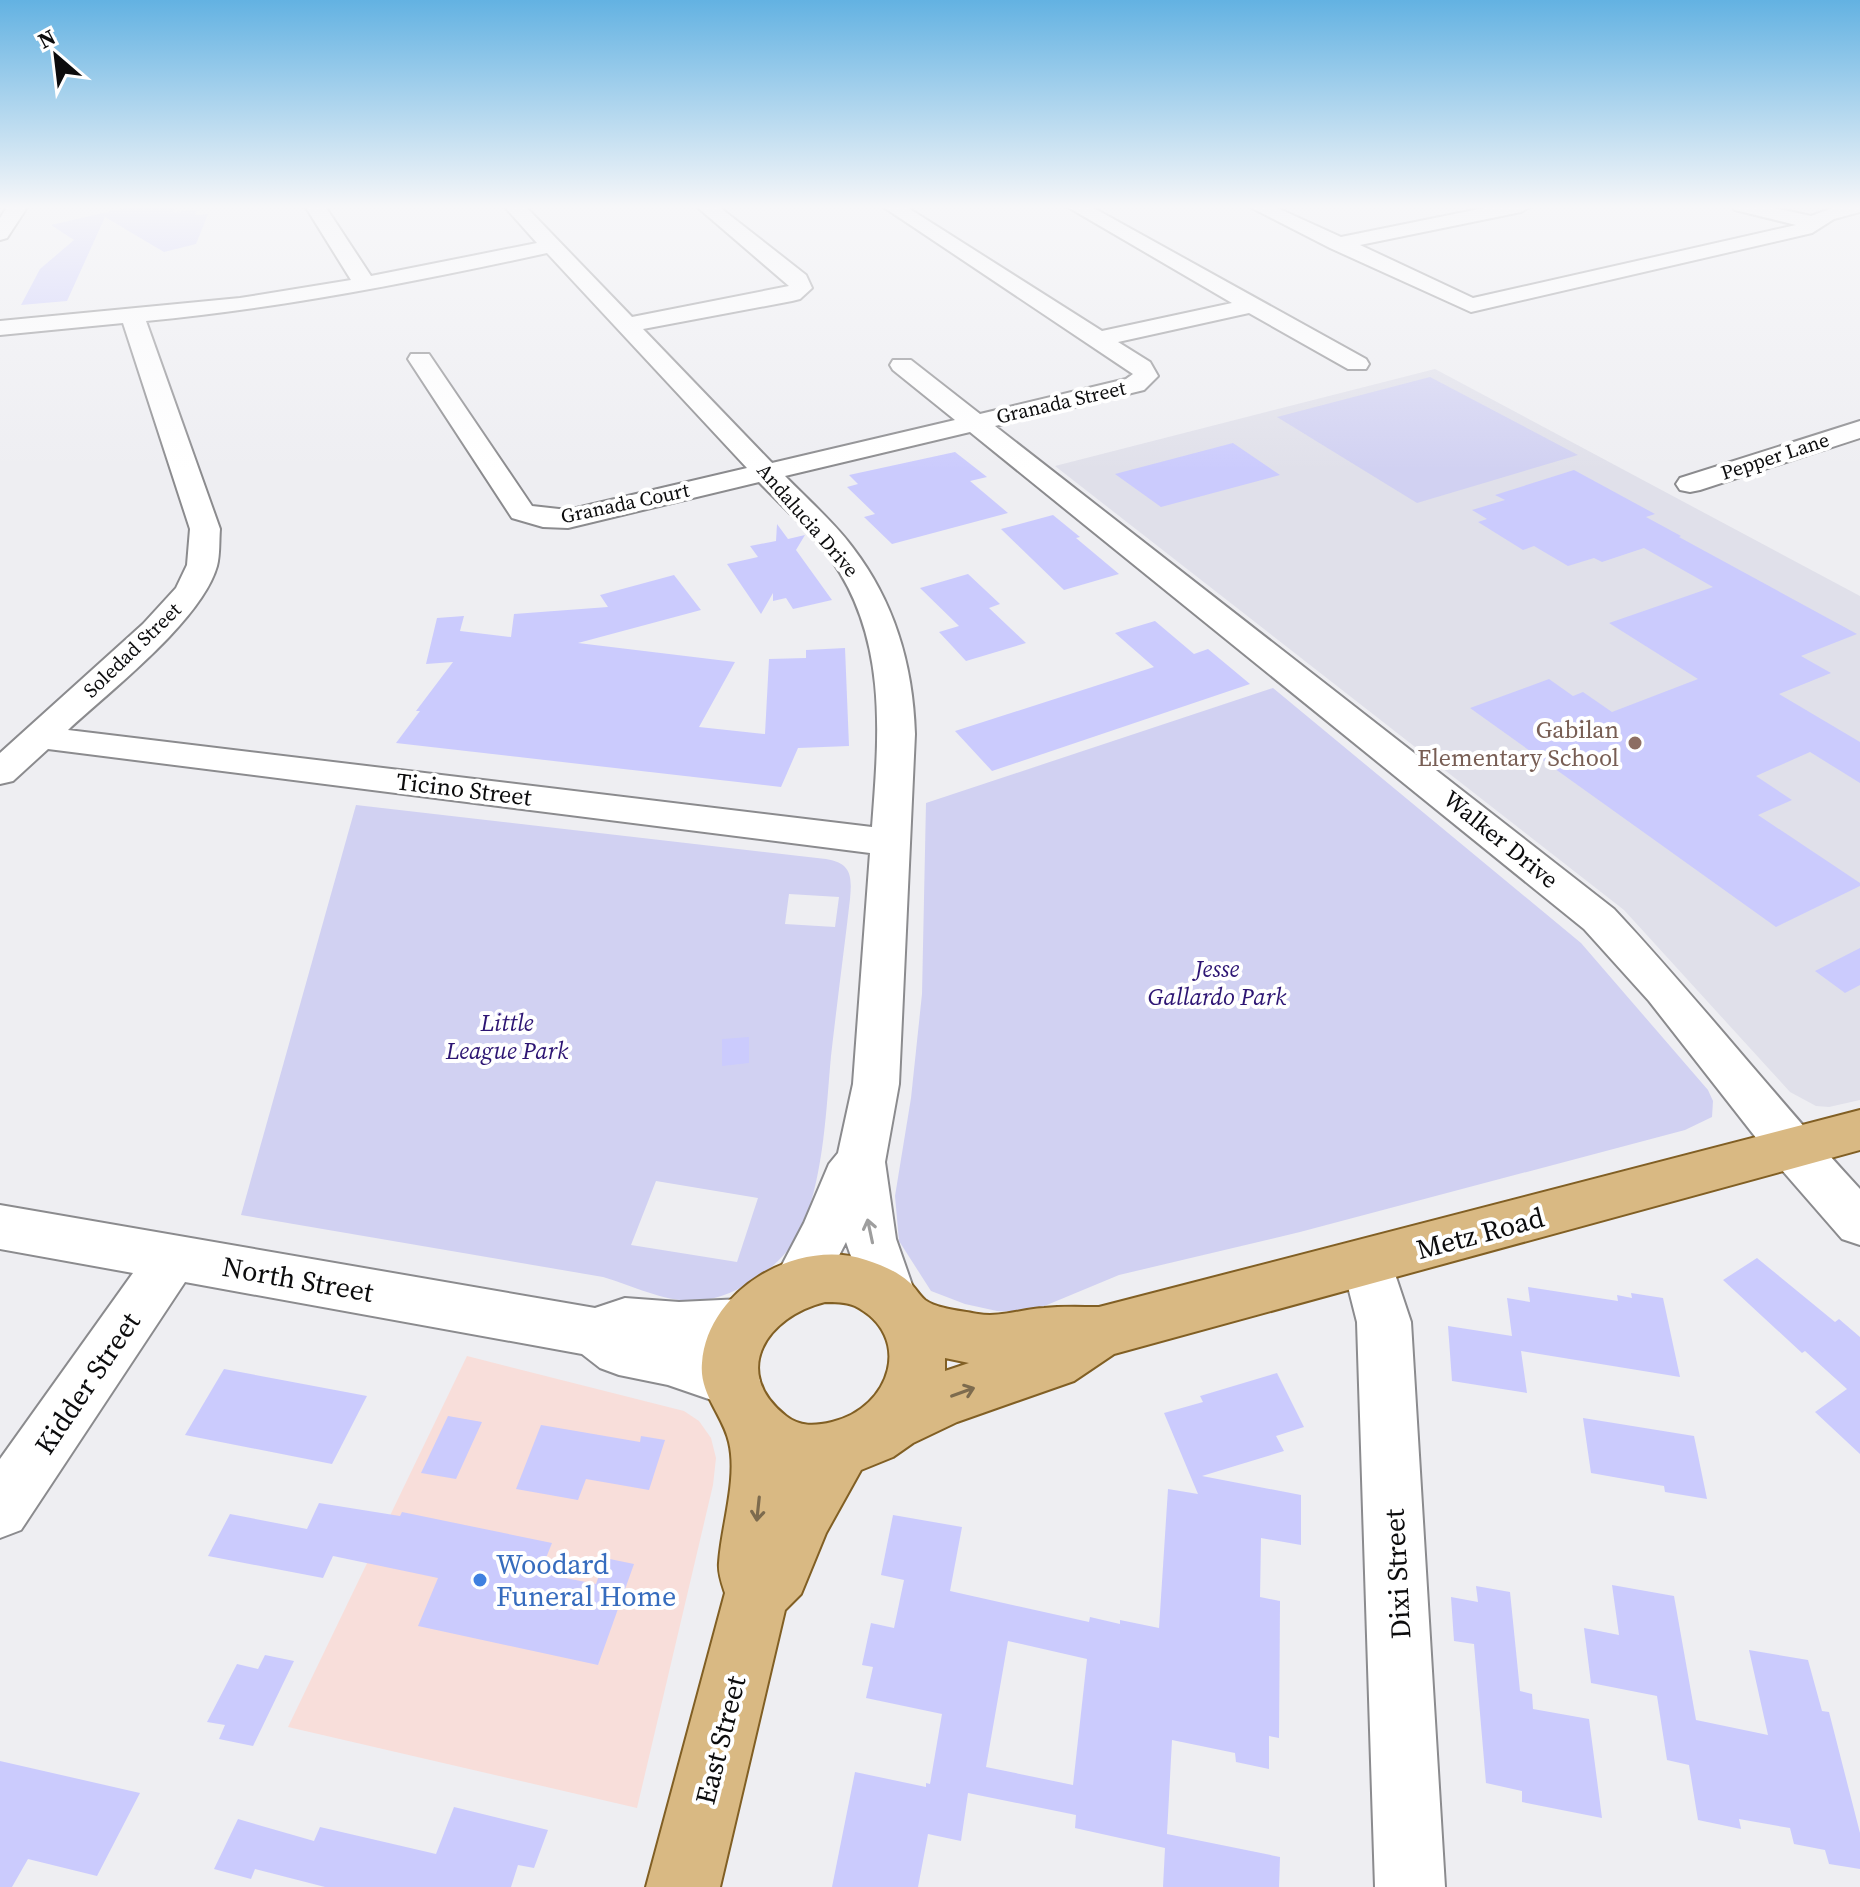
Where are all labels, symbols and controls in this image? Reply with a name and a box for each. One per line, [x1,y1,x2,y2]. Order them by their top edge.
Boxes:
north arrow [16,16,96,96]
text: N [32,21,61,55]
street label: Granada Street [994,373,1129,430]
street label: Pepper Lane [1717,425,1833,487]
street label: Andalucia Drive [751,457,865,583]
street label: Granada Court [558,476,692,530]
street label: Soledad Street [77,596,187,704]
place label: Gabilan Elementary School [1417,713,1619,774]
marker: Gabilan Elementary School [1626,734,1644,752]
street label: Ticino Street [395,764,534,814]
street label: Walker Drive [1436,782,1566,896]
park label: Jesse Gallardo Park [1148,952,1287,1013]
park label: Little League Park [445,1006,569,1067]
street label: Metz Road [1412,1198,1548,1268]
one-way arrow [862,1219,877,1244]
street label: North Street [219,1247,377,1311]
street label: Kidder Street [25,1304,149,1462]
one-way arrow [950,1383,975,1398]
one-way arrow [751,1495,766,1522]
street label: Dixi Street [1375,1507,1419,1640]
place label: Woodard Funeral Home [496,1545,676,1615]
marker: Woodard Funeral Home [471,1571,489,1589]
street label: East Street [686,1671,755,1808]

